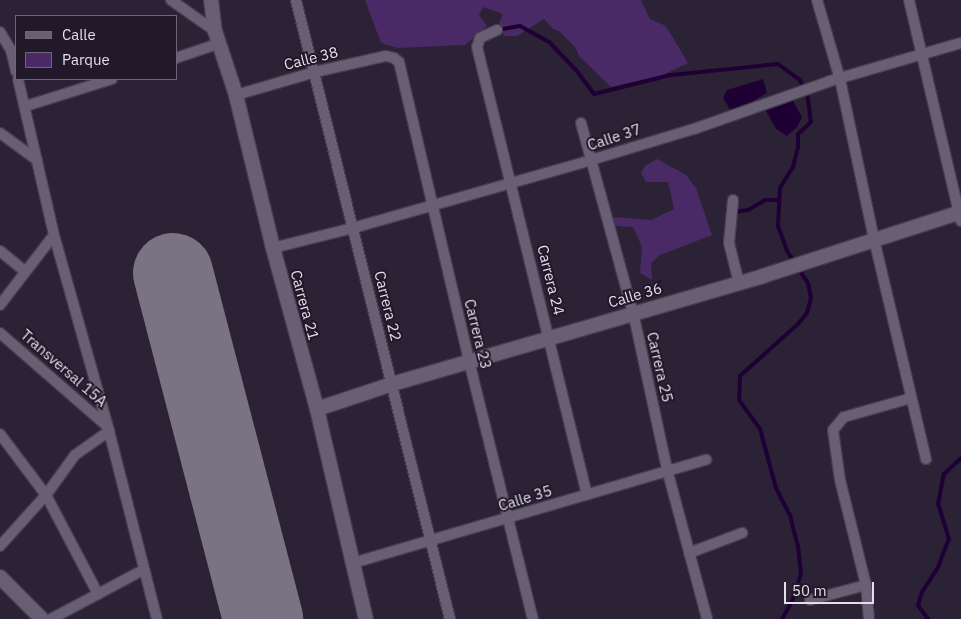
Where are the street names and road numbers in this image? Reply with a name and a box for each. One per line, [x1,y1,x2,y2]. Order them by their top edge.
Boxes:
street label: Calle 38 [282,43,340,73]
street label: Calle 37 [585,120,643,154]
street label: Carrera 24 [534,243,568,317]
street label: Carrera 21 [287,268,323,342]
street label: Carrera 22 [371,269,405,343]
street label: Calle 36 [606,279,664,311]
street label: Carrera 23 [461,297,495,371]
street label: Transversal 15A [17,326,111,410]
street label: Carrera 25 [643,330,677,404]
street label: Calle 35 [496,481,554,515]

